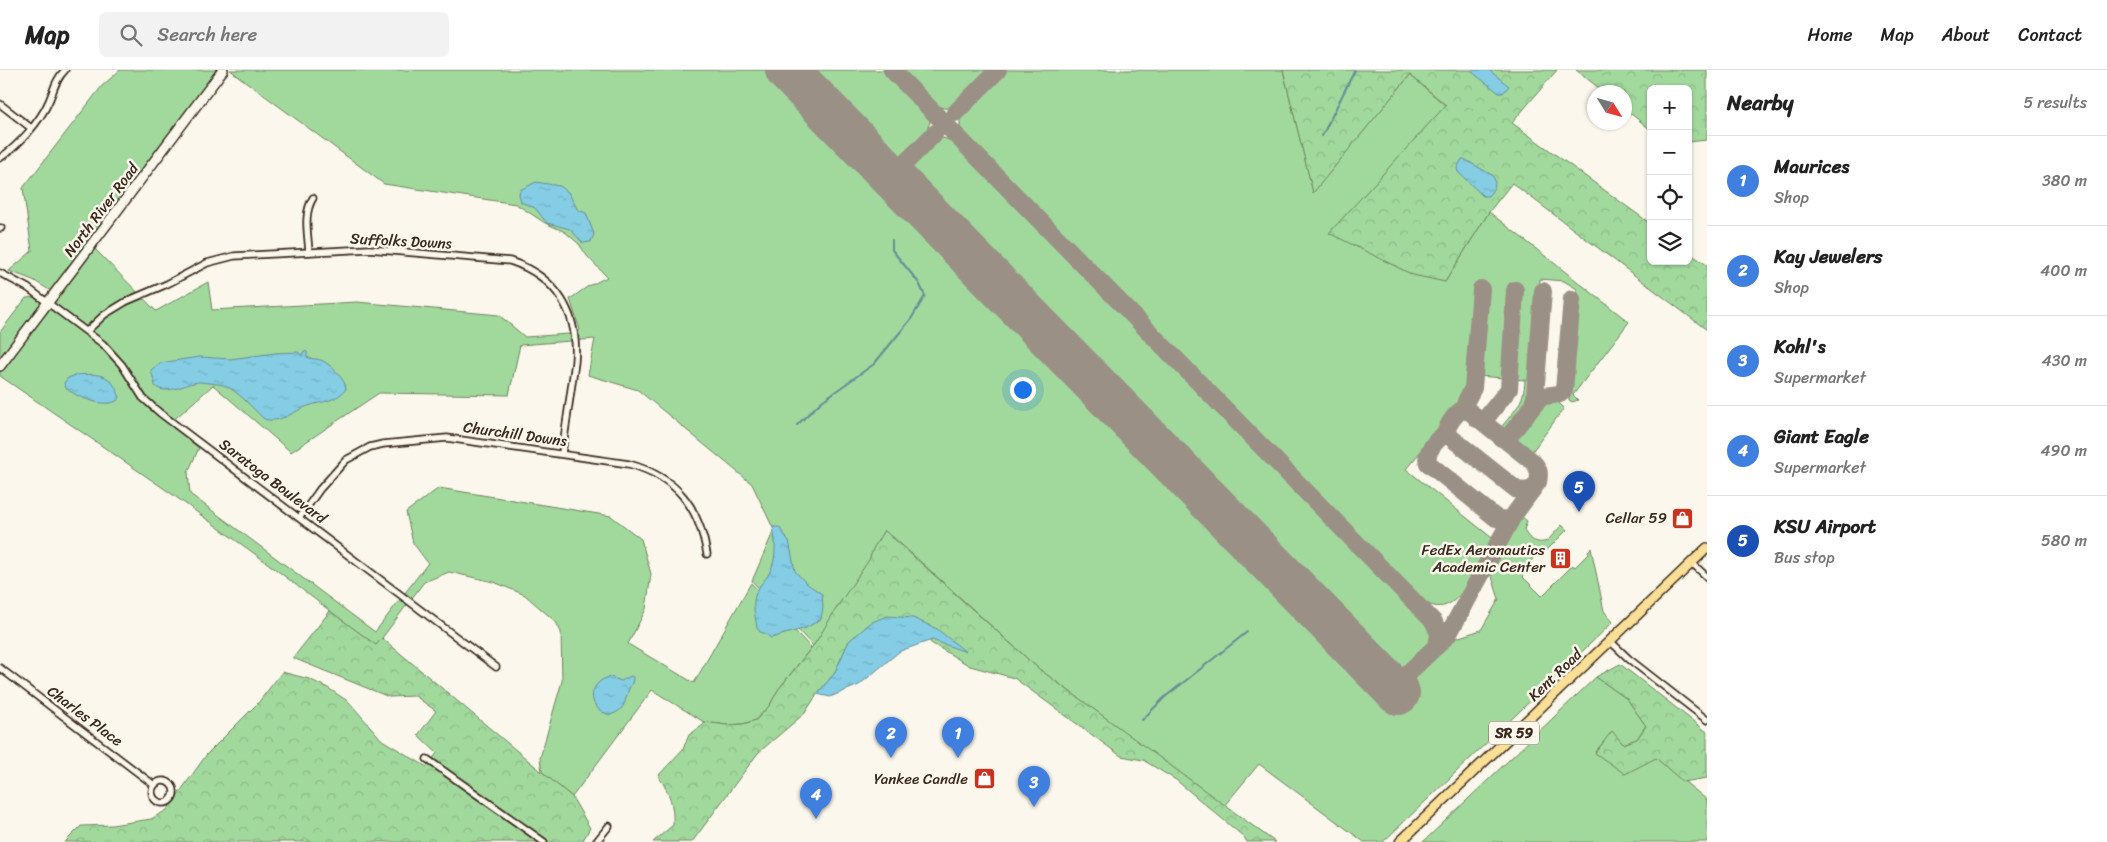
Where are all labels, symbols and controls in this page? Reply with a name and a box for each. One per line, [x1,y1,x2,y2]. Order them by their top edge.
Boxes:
search box [99,12,449,57]
text: Map [25,14,69,56]
text: Search here [157,18,257,51]
text: Home [1808,19,1853,51]
text: Map [1881,19,1914,51]
text: About [1942,19,1990,51]
text: Contact [2018,19,2082,51]
icon: search [117,21,145,49]
text: Nearby [1727,84,1793,122]
north arrow [1587,85,1632,130]
map controls [1647,85,1692,265]
button: + [1647,85,1692,130]
text: 5 results [2023,88,2087,117]
button: − [1647,130,1692,175]
text: Maurices [1774,150,1849,183]
street label: North River Road [57,157,146,263]
text: 1 [1740,166,1746,195]
text: 380 m [2042,166,2087,195]
button: locate [1647,175,1692,220]
text: Shop [1774,183,1809,212]
button: layers [1647,220,1692,265]
street label: Suffolks Downs [350,225,453,257]
text: Kay Jewelers [1774,240,1883,273]
text: 2 [1738,256,1748,285]
text: 400 m [2040,256,2087,285]
text: Shop [1774,273,1809,302]
text: Kohl's [1774,330,1826,363]
text: 3 [1739,346,1747,375]
text: 430 m [2042,346,2087,375]
text: Supermarket [1774,363,1866,392]
your location [1010,377,1036,403]
street label: Churchill Downs [462,414,569,454]
text: Giant Eagle [1774,420,1869,453]
street label: Saratoga Boulevard [214,432,333,531]
text: 4 [1738,436,1748,465]
text: 490 m [2041,436,2087,465]
text: Supermarket [1774,453,1866,482]
pin: 5 [1563,471,1595,512]
place label: Cellar 59 [1605,505,1667,531]
shop icon: Cellar 59 [1671,506,1695,530]
text: KSU Airport [1774,510,1876,543]
text: 5 [1738,526,1748,555]
text: 580 m [2041,526,2087,555]
place label: FedEx Aeronautics Academic Center [1422,537,1546,580]
text: Bus stop [1774,543,1835,572]
building icon: FedEx Aeronautics Academic Center [1549,547,1573,571]
street label: Kent Road [1522,641,1589,708]
street label: Charles Place [41,679,129,754]
pin: 2 [875,717,907,758]
pin: 1 [942,717,974,758]
road number: SR 59 [1489,721,1539,744]
place label: Yankee Candle [874,766,968,792]
pin: 3 [1018,766,1050,807]
shop icon: Yankee Candle [972,767,996,791]
pin: 4 [800,778,832,819]

